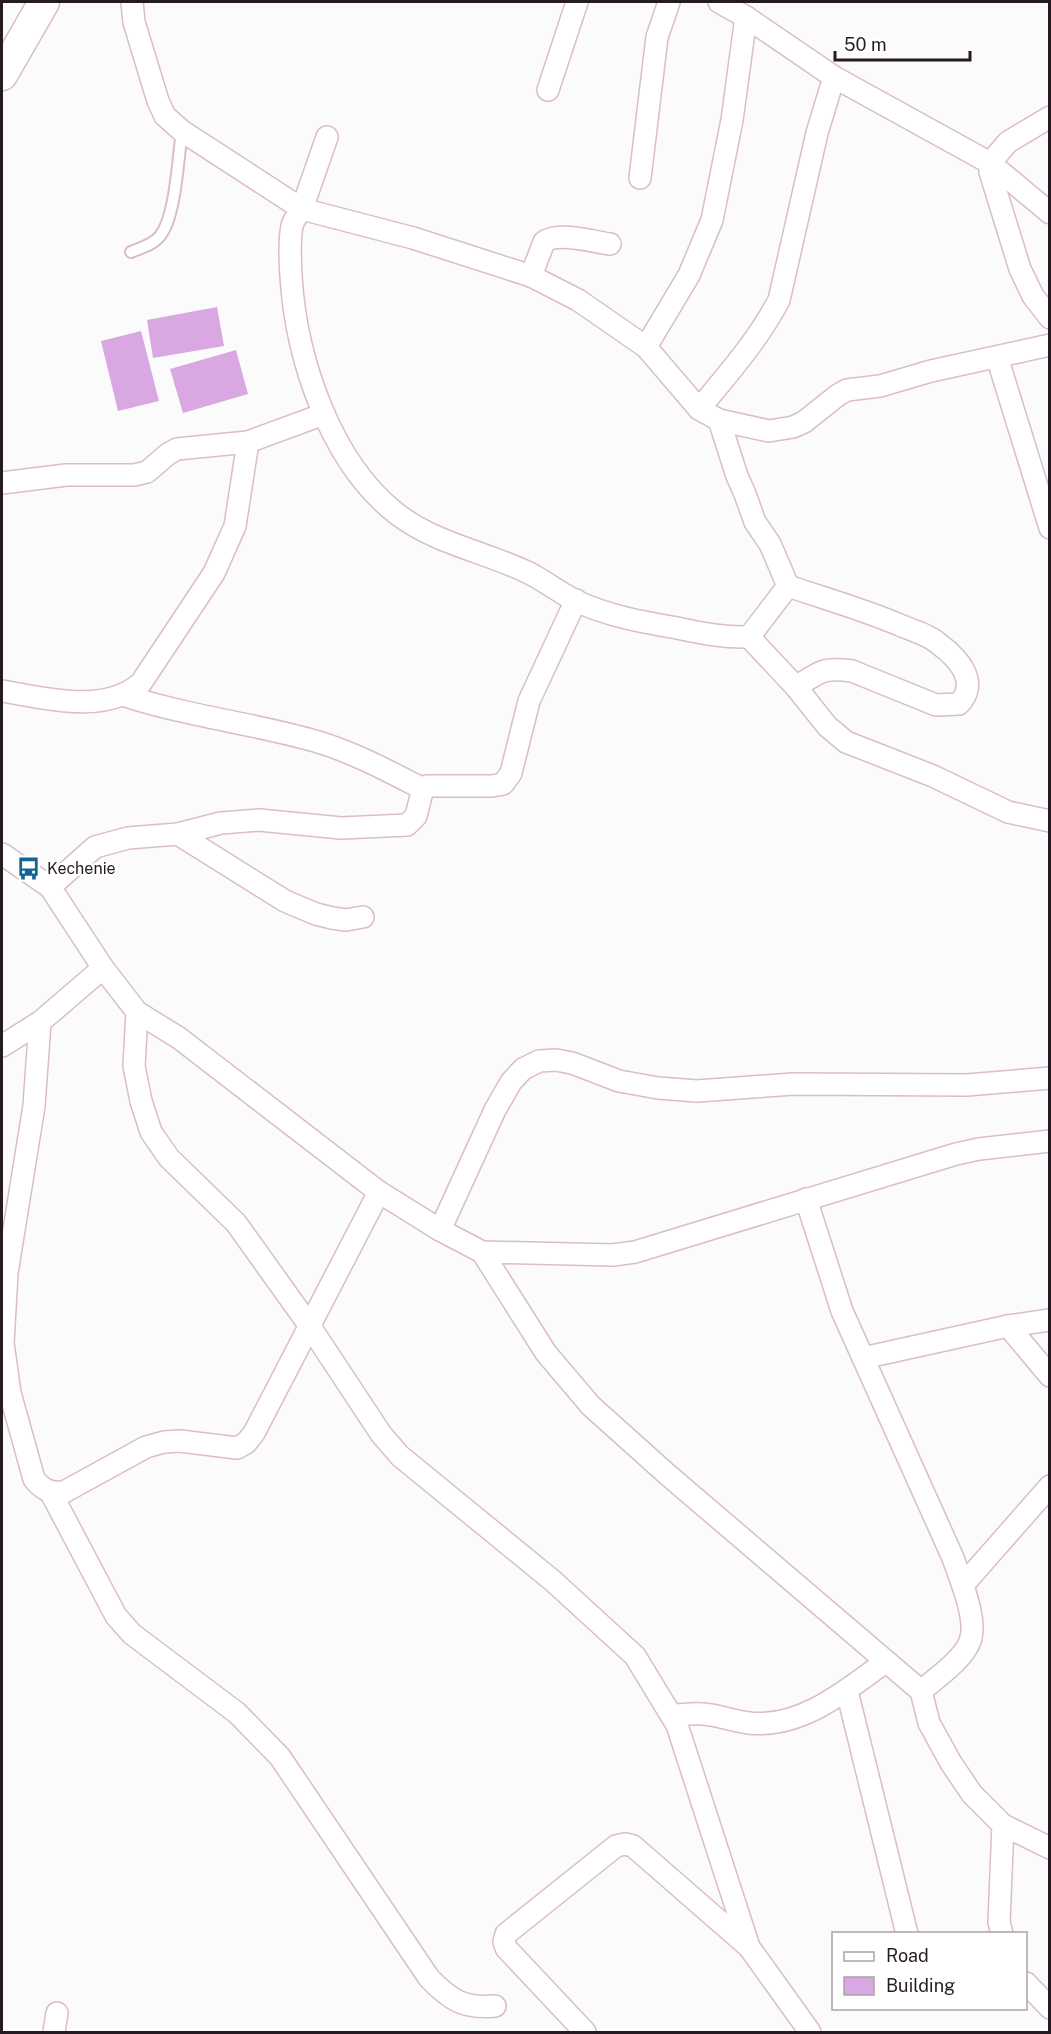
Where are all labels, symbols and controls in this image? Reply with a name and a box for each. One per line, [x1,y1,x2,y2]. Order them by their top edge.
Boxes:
scale bar [835,24,970,62]
text: 50 m [844,34,887,55]
bus stop icon: Kechenie [16,855,42,881]
place label: Kechenie [47,859,116,878]
legend [832,1932,1027,2010]
text: Road [886,1945,929,1966]
text: Building [886,1975,955,1996]

